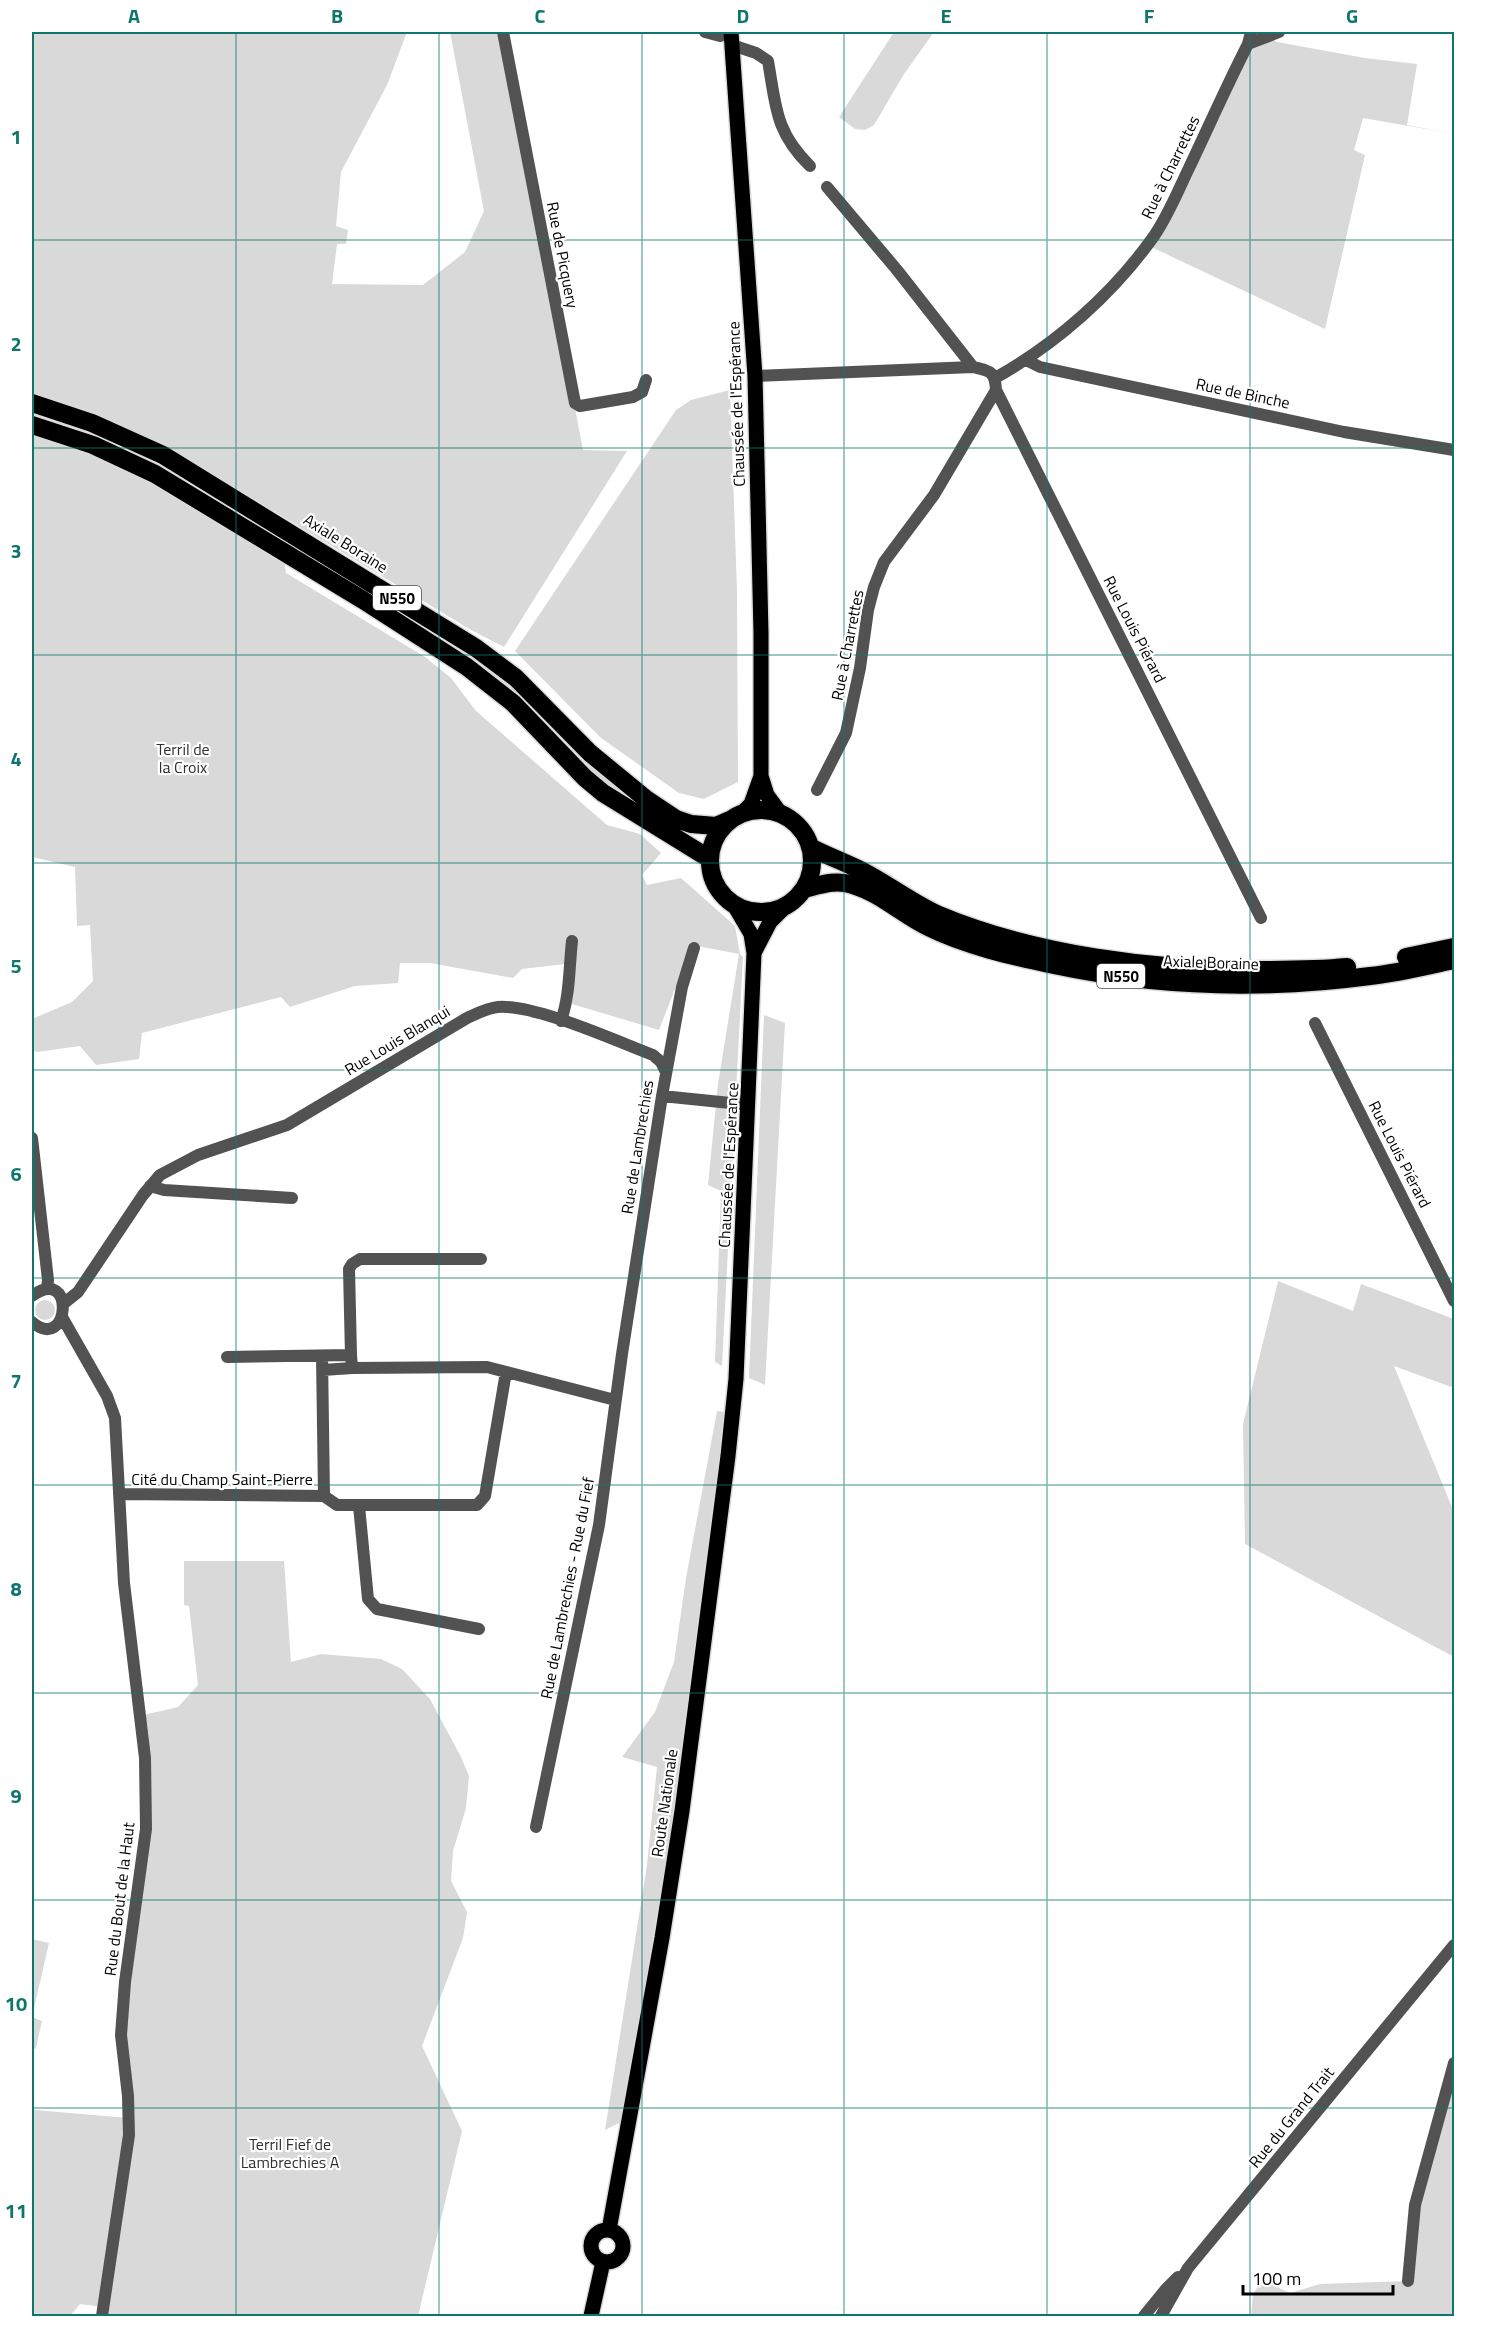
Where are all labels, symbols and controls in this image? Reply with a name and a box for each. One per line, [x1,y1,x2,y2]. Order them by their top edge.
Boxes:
text: A [128,0,140,31]
text: B [331,0,343,31]
text: C [535,0,546,31]
text: D [737,0,749,31]
text: E [940,0,952,31]
text: F [1144,0,1155,31]
text: G [1346,0,1358,31]
street label: Rue à Charrettes [1135,111,1205,223]
text: 1 [10,121,22,152]
street label: Rue de Picquery [541,200,585,311]
street label: Chaussée de l'Espérance [721,321,751,487]
text: 2 [10,328,22,359]
street label: Rue de Binche [1194,371,1292,415]
street label: Axiale Boraine [299,507,393,579]
text: 3 [10,535,22,566]
street label: Rue Louis Piérard [1098,571,1172,687]
road number: N550 [373,586,421,610]
street label: Rue à Charrettes [824,588,870,702]
park label: Terril de la Croix [156,737,210,779]
text: 4 [10,743,22,774]
street label: Axiale Boraine [1163,948,1259,976]
text: 5 [10,950,22,981]
road number: N550 [1097,964,1145,988]
street label: Rue Louis Blanqui [340,999,454,1081]
street label: Rue de Lambrechies [615,1078,659,1216]
street label: Chaussée de l'Espérance [712,1082,744,1248]
street label: Rue Louis Piérard [1363,1096,1437,1212]
text: 6 [10,1158,22,1189]
text: 7 [10,1365,22,1396]
street label: Cité du Champ Saint-Pierre [131,1467,313,1491]
street label: Rue de Lambrechies - Rue du Fief [534,1474,600,1701]
text: 8 [10,1573,22,1604]
street label: Route Nationale [645,1748,683,1858]
text: 9 [10,1780,22,1811]
street label: Rue du Bout de la Haut [98,1820,140,1977]
text: 10 [5,1988,27,2019]
street label: Rue du Grand Trait [1243,2061,1340,2173]
park label: Terril Fief de Lambrechies A [241,2132,340,2174]
text: 11 [5,2195,27,2226]
scale bar [1243,2258,1393,2296]
text: 100 m [1252,2265,1301,2292]

